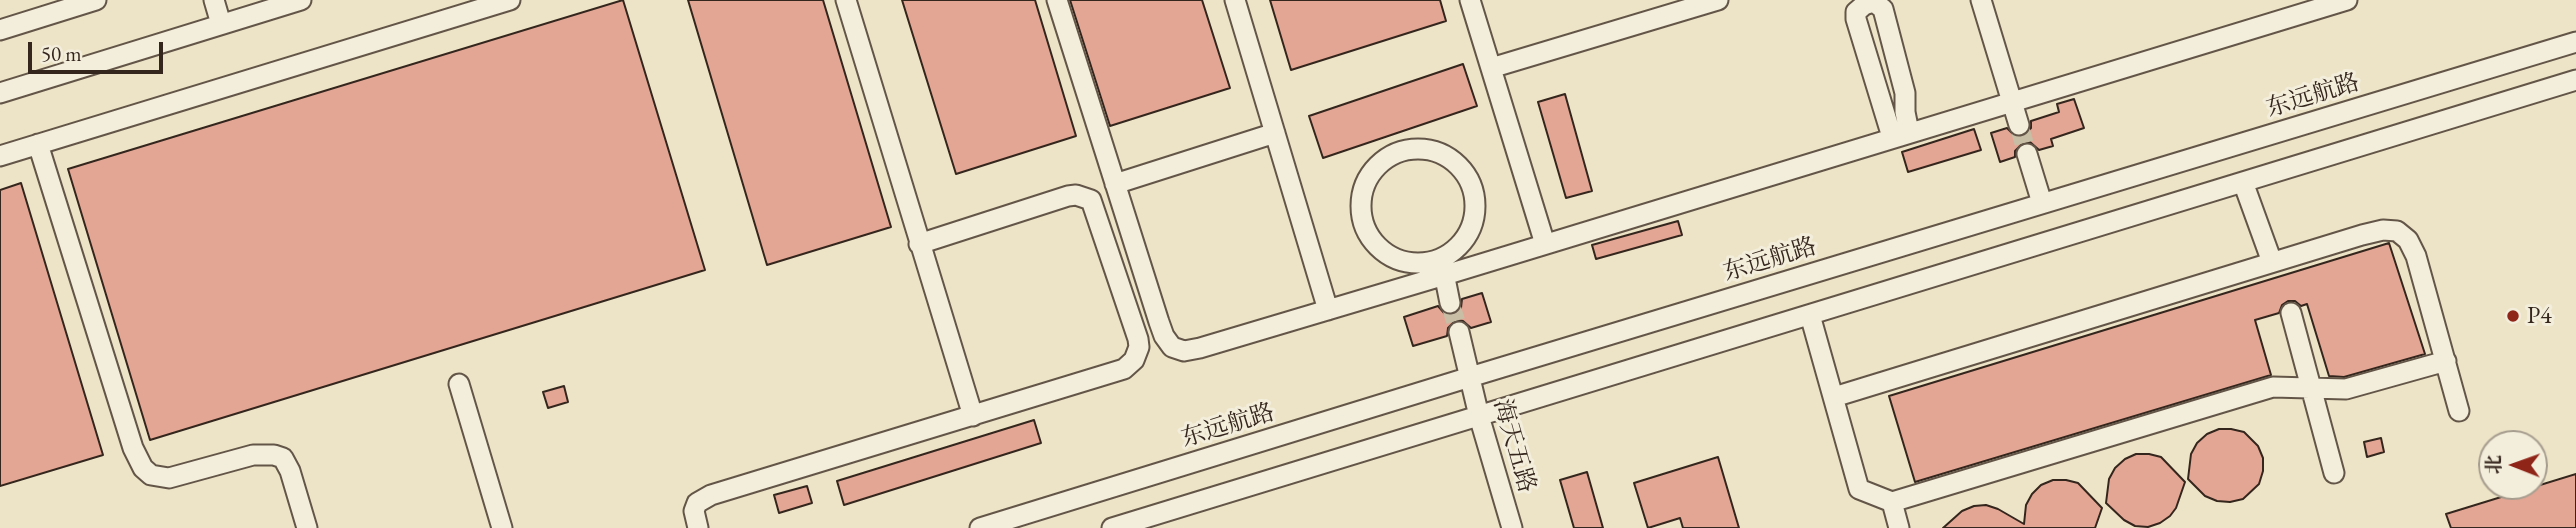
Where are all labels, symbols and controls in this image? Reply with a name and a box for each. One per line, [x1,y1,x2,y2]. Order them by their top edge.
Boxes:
scale bar [32,28,166,72]
text: 50 m [41,40,82,67]
street label: 东远航路 [2263,68,2363,124]
street label: 东远航路 [1720,232,1820,288]
place label: P4 [2527,302,2552,330]
marker: P4 [2505,308,2521,324]
street label: 海天五路 [1487,396,1541,496]
street label: 东远航路 [1178,398,1278,454]
north arrow [2478,430,2548,500]
text: 北 [2481,455,2506,474]

